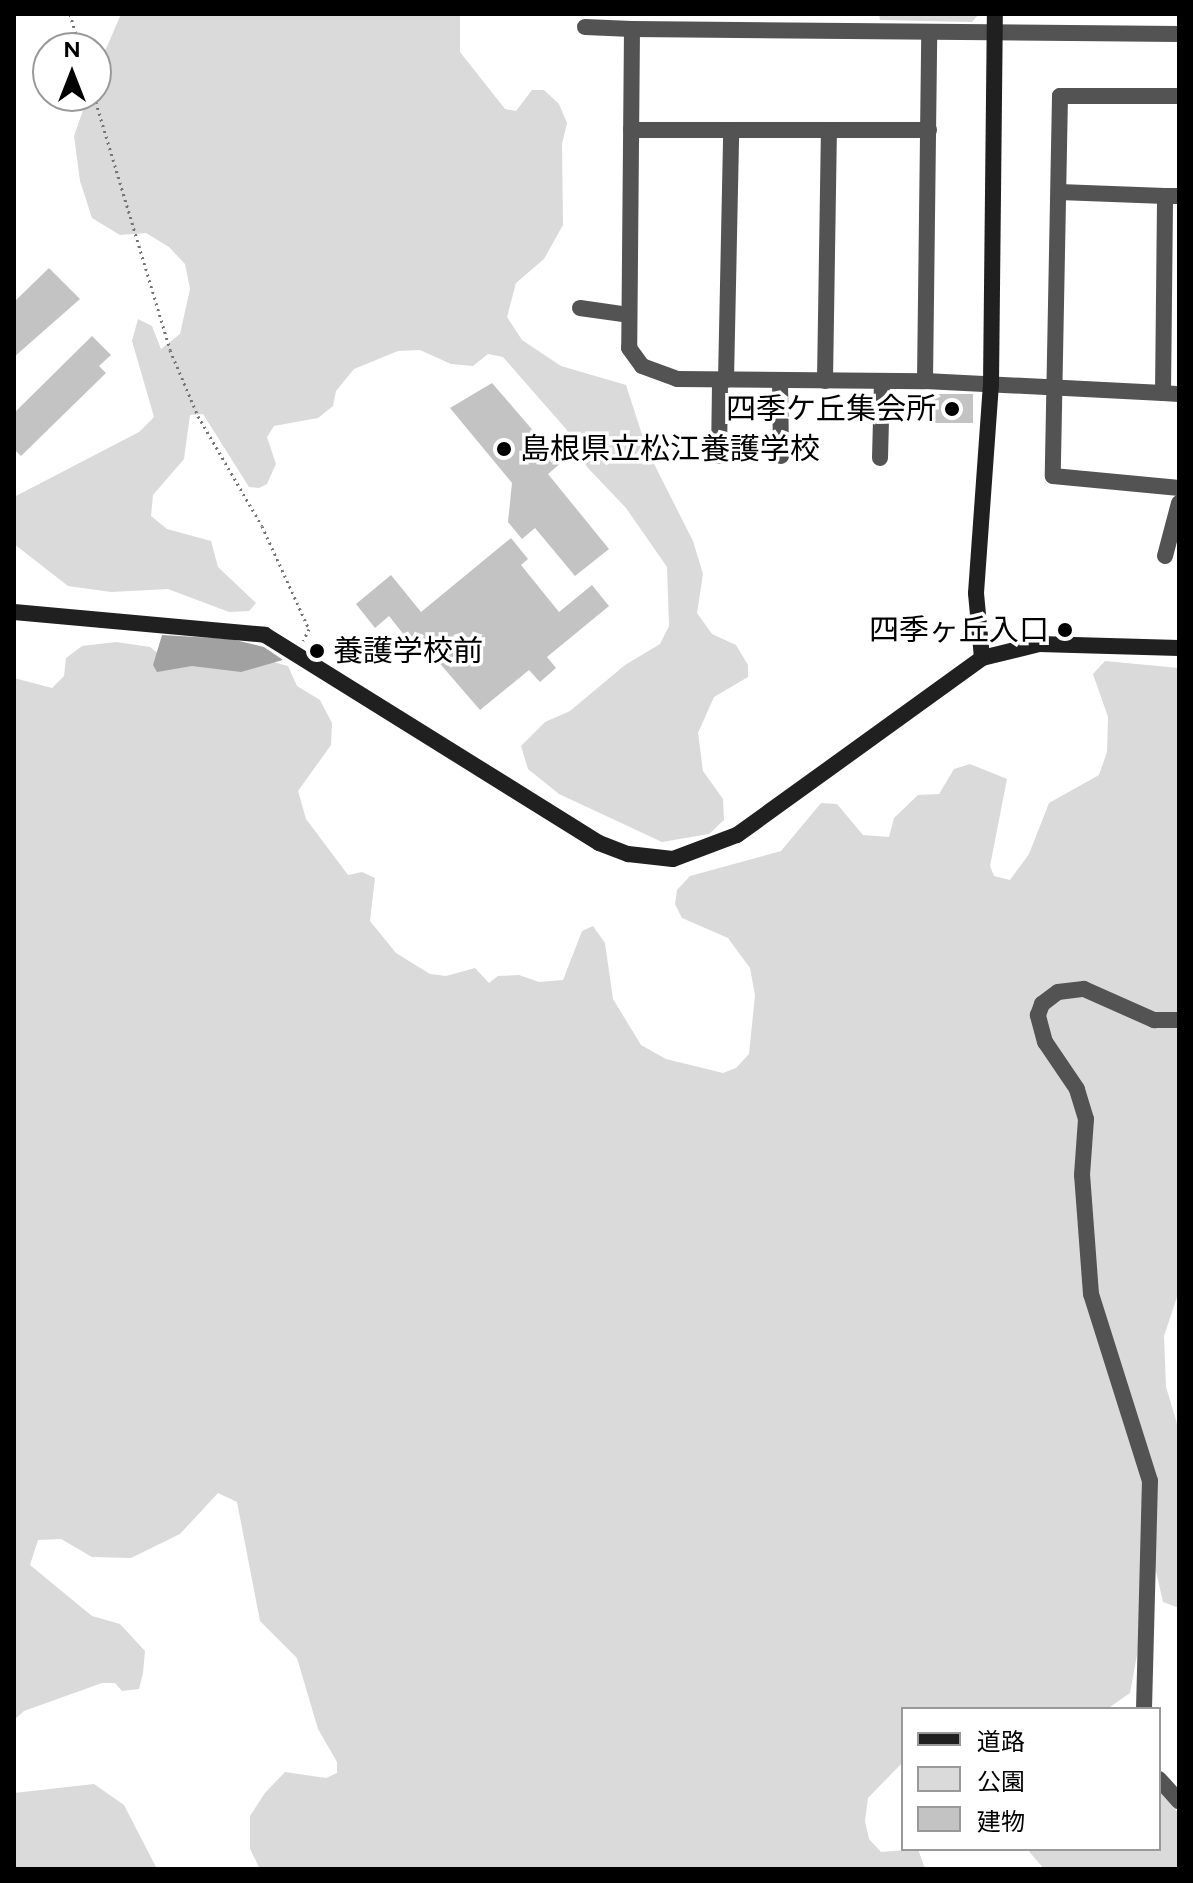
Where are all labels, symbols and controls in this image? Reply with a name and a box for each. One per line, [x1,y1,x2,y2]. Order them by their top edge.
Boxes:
north arrow [32,32,112,112]
text: N [63,36,81,63]
place label: 四季ケ丘集会所 [726,391,936,427]
marker: 四季ケ丘集会所 [943,400,961,418]
place label: 島根県立松江養護学校 [520,431,820,467]
marker: 島根県立松江養護学校 [495,440,513,458]
place label: 四季ヶ丘入口 [869,612,1049,648]
marker: 四季ヶ丘入口 [1056,621,1074,639]
place label: 養護学校前 [333,633,483,669]
marker: 養護学校前 [308,642,326,660]
legend [901,1707,1161,1851]
text: 道路 [977,1727,1025,1756]
text: 公園 [977,1767,1025,1796]
text: 建物 [977,1807,1025,1836]

